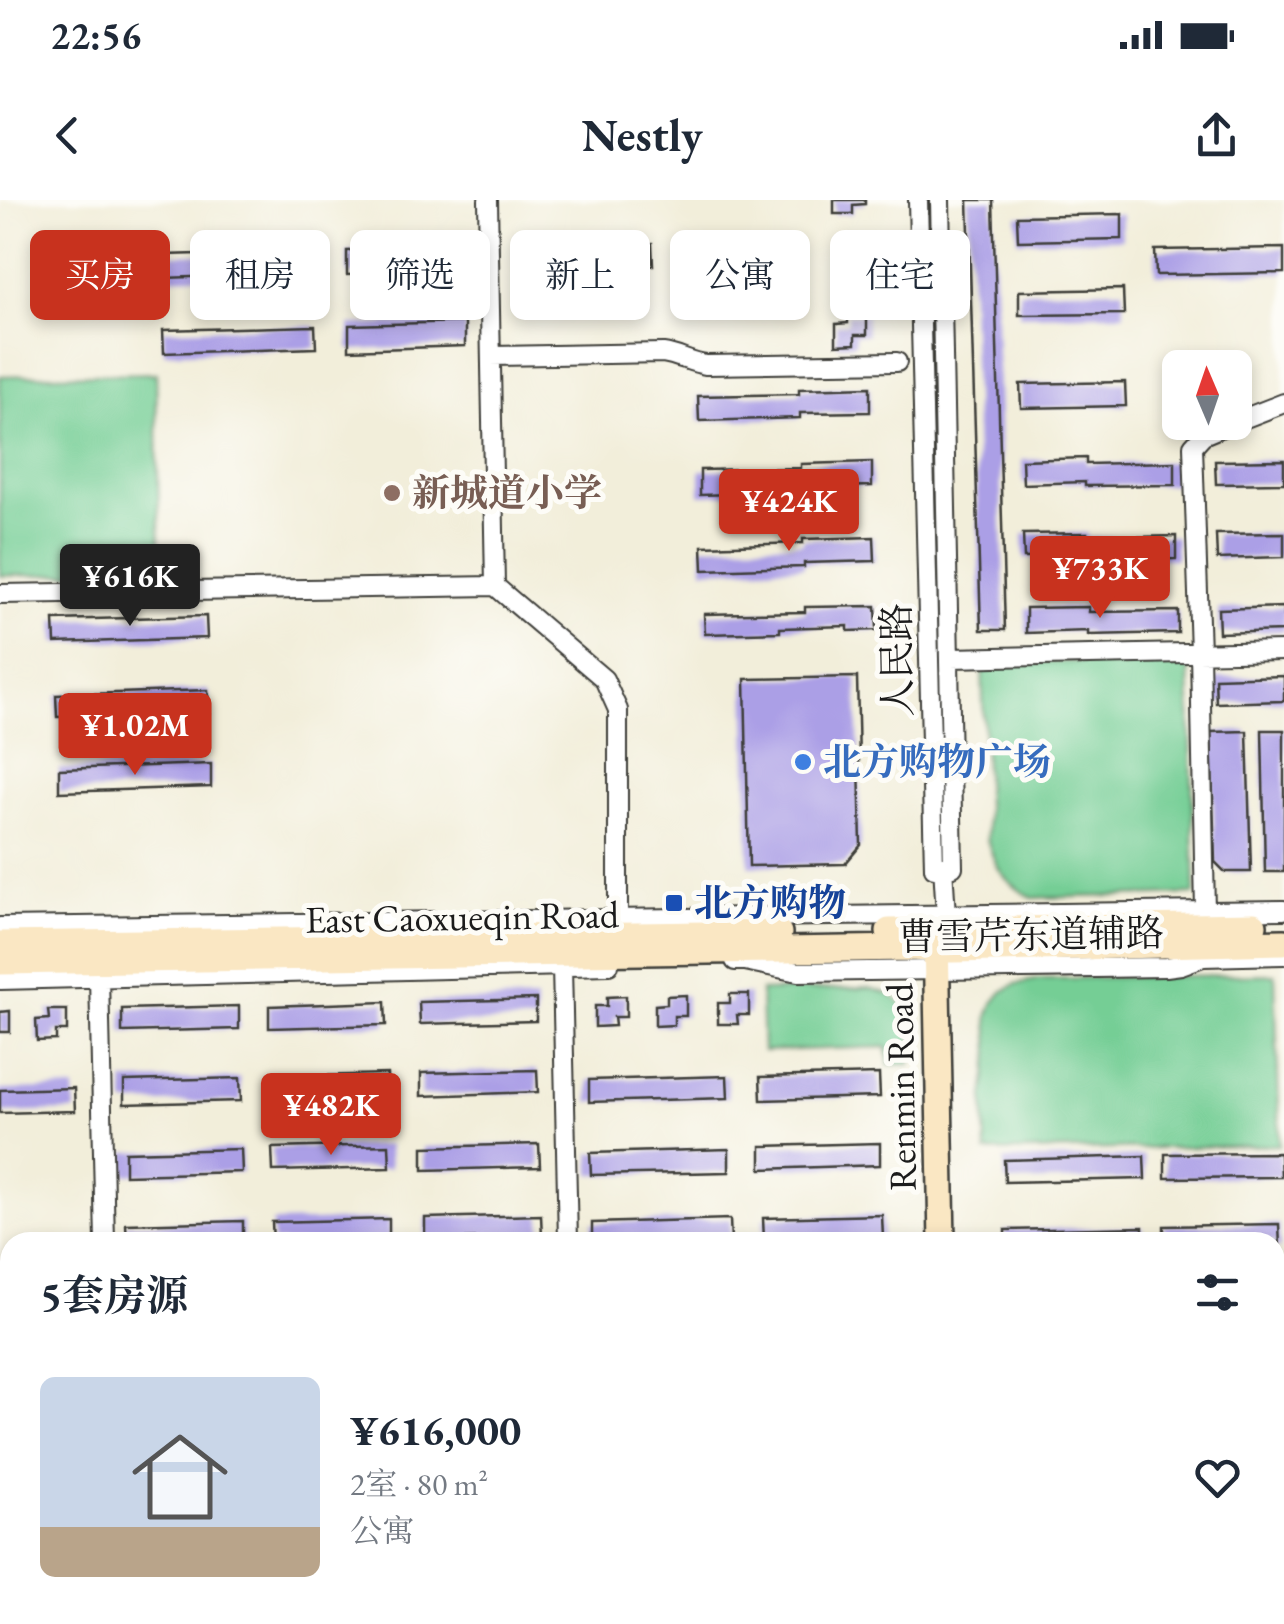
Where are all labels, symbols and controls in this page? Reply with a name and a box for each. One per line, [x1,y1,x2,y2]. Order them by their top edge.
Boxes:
text: 22:56 [50,11,141,60]
text: Nestly [581,106,703,164]
icon: back [40,108,95,163]
icon: share [1189,108,1244,163]
chip: 买房 [30,230,170,320]
chip: 租房 [190,230,330,320]
chip: 筛选 [350,230,490,320]
chip: 新上 [510,230,650,320]
chip: 公寓 [670,230,810,320]
chip: 住宅 [830,230,970,320]
north arrow [1162,350,1252,440]
map controls [1162,350,1252,440]
place label: 新城道小学 [412,468,602,517]
pin: ¥424K [719,469,859,554]
text: ¥424K [741,480,837,522]
marker: 新城道小学 [381,482,403,504]
pin: ¥733K [1030,536,1170,621]
pin: ¥616K [60,544,200,629]
text: ¥733K [1052,547,1148,589]
text: ¥616K [82,555,178,597]
street label: 人民路 [871,603,922,717]
pin: ¥1.02M [54,693,216,778]
text: ¥1.02M [81,704,189,746]
place label: 北方购物广场 [823,737,1051,786]
marker: 北方购物广场 [792,751,814,773]
place label: 北方购物 [694,878,846,927]
street label: East Caoxueqin Road [304,889,620,944]
marker: 北方购物 [663,892,685,914]
street label: 曹雪芹东道辅路 [898,908,1164,961]
street label: Renmin Road [874,982,927,1191]
pin: ¥482K [261,1073,401,1158]
text: ¥482K [283,1084,379,1126]
icon: filters [1190,1265,1245,1320]
text: 5套房源 [40,1268,188,1323]
text: ¥616,000 [350,1403,521,1458]
icon: home [120,1417,240,1537]
icon: heart [1190,1450,1245,1505]
text: 2室 · 80 m² [350,1463,488,1505]
text: 公寓 [350,1510,414,1552]

